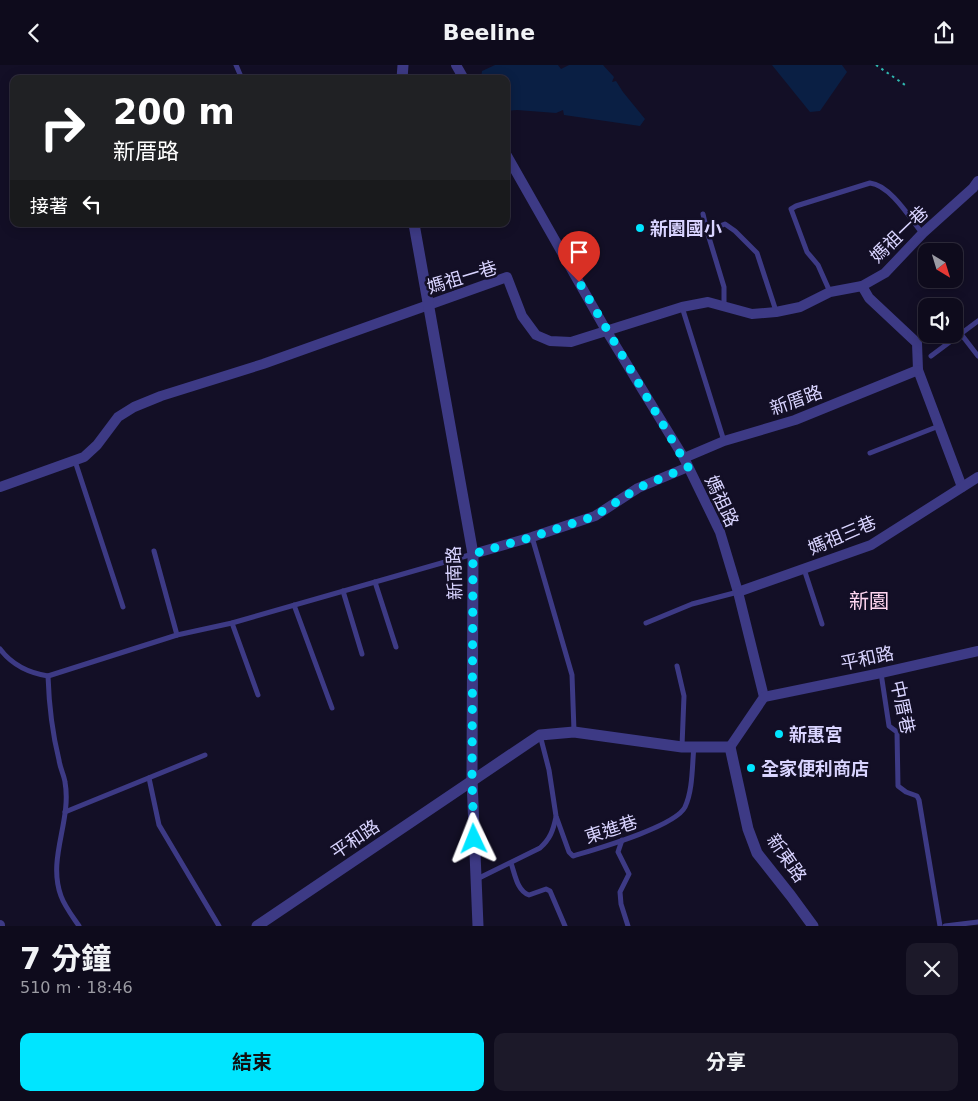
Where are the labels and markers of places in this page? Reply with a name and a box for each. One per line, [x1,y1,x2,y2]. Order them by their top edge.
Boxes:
place label: 新園國小 [650,218,722,239]
marker: 新園國小 [634,222,646,234]
pin [558,231,600,282]
place label: 新惠宮 [789,724,843,745]
marker: 新惠宮 [773,728,785,740]
place label: 全家便利商店 [761,758,869,779]
marker: 全家便利商店 [745,762,757,774]

